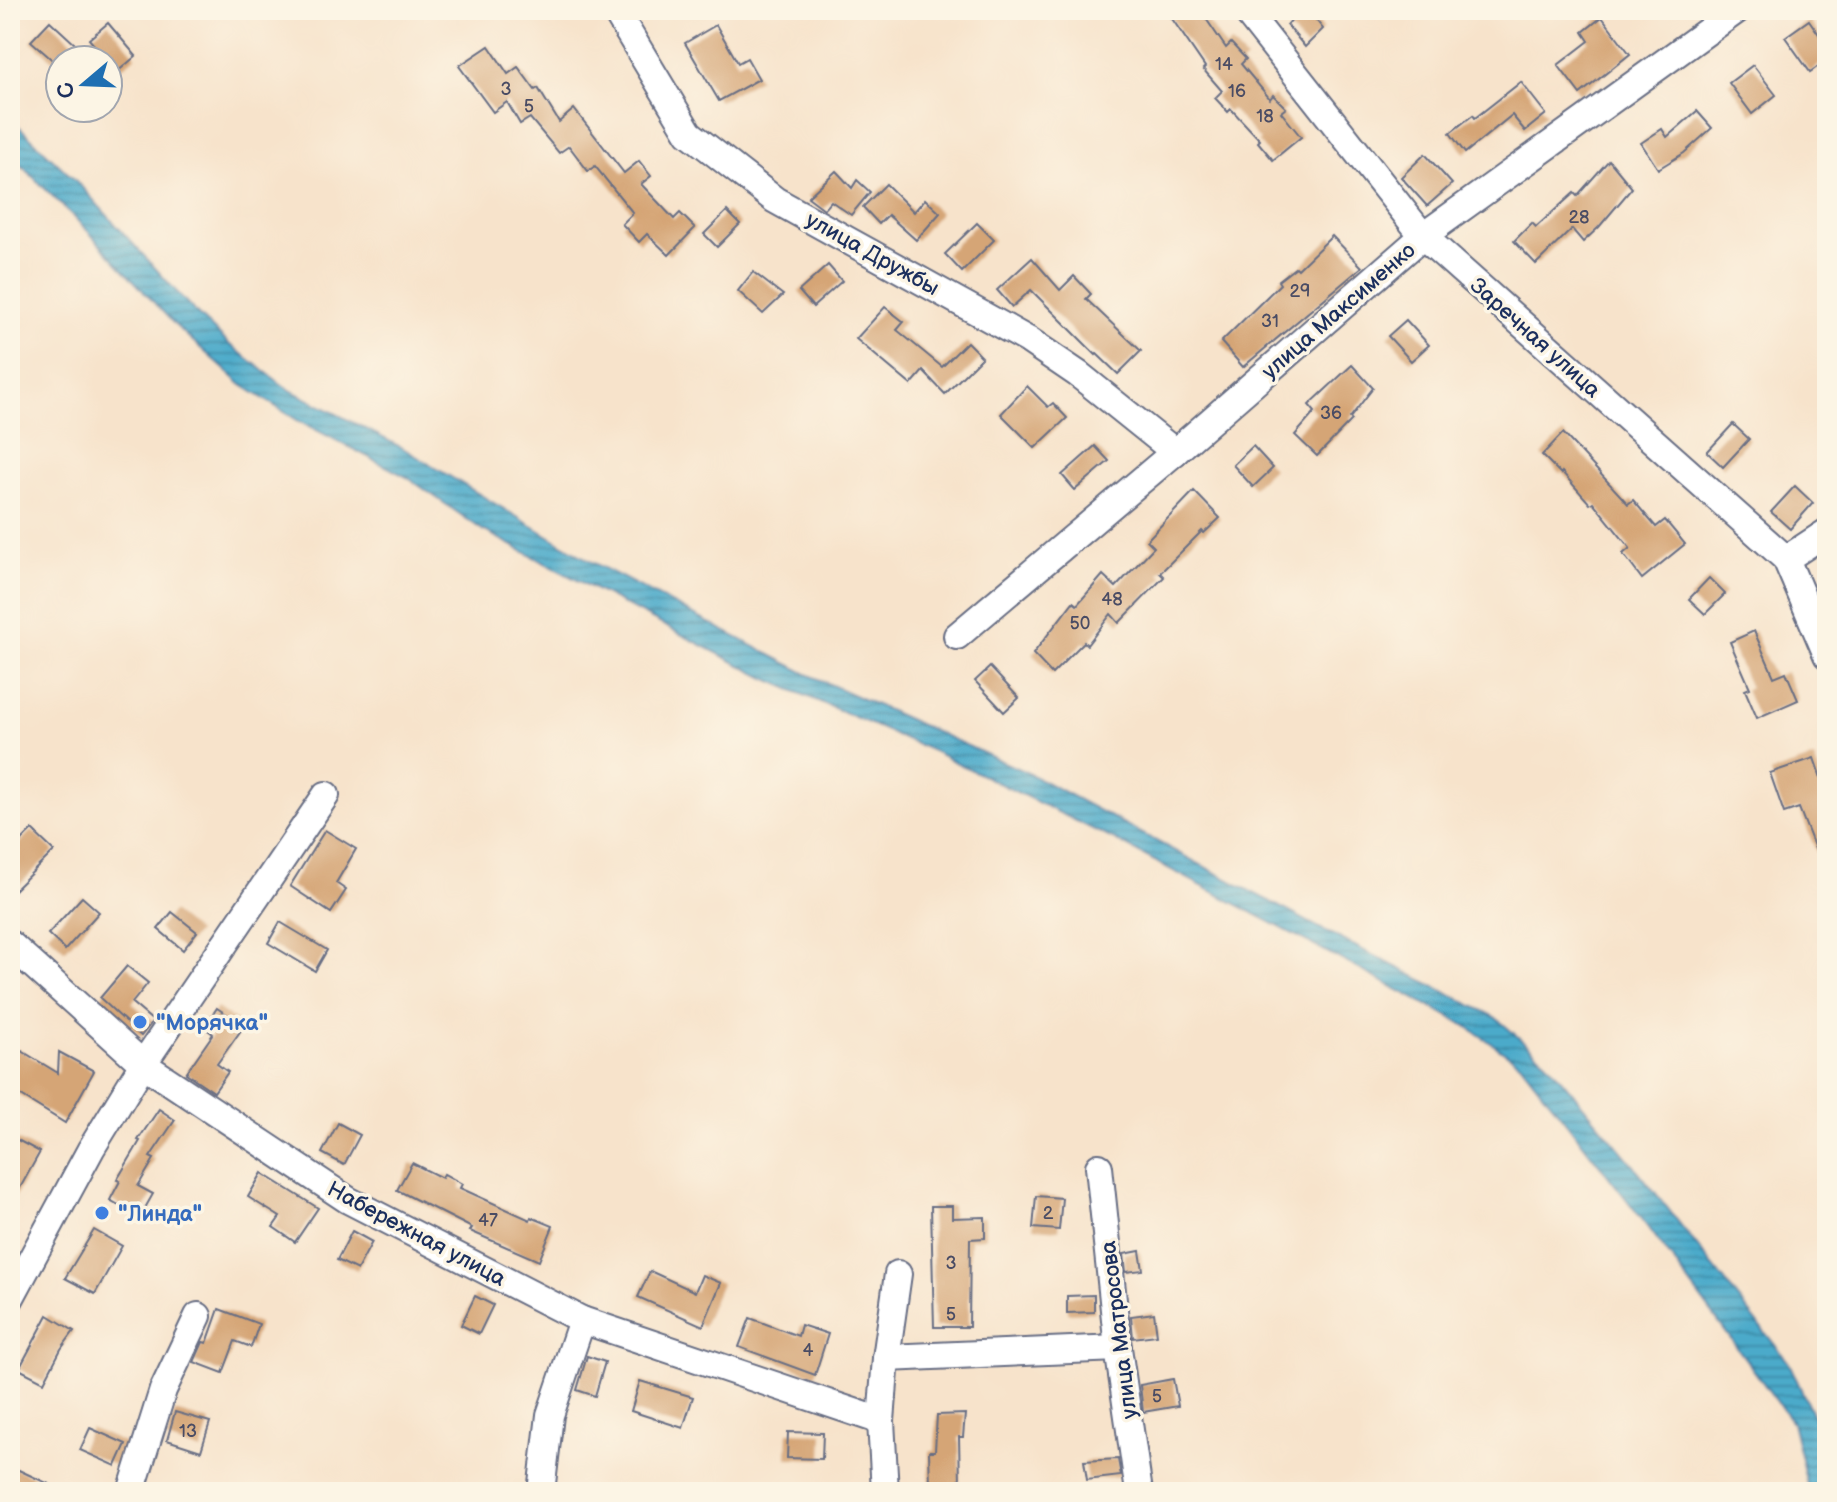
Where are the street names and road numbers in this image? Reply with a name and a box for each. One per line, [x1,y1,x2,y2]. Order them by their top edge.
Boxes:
street label: улица Дружбы [801,207,944,302]
street label: улица Максименко [1257,237,1421,385]
street label: Заречная улица [1464,272,1606,404]
street label: Набережная улица [323,1176,510,1293]
street label: улица Матросова [1095,1239,1144,1420]

